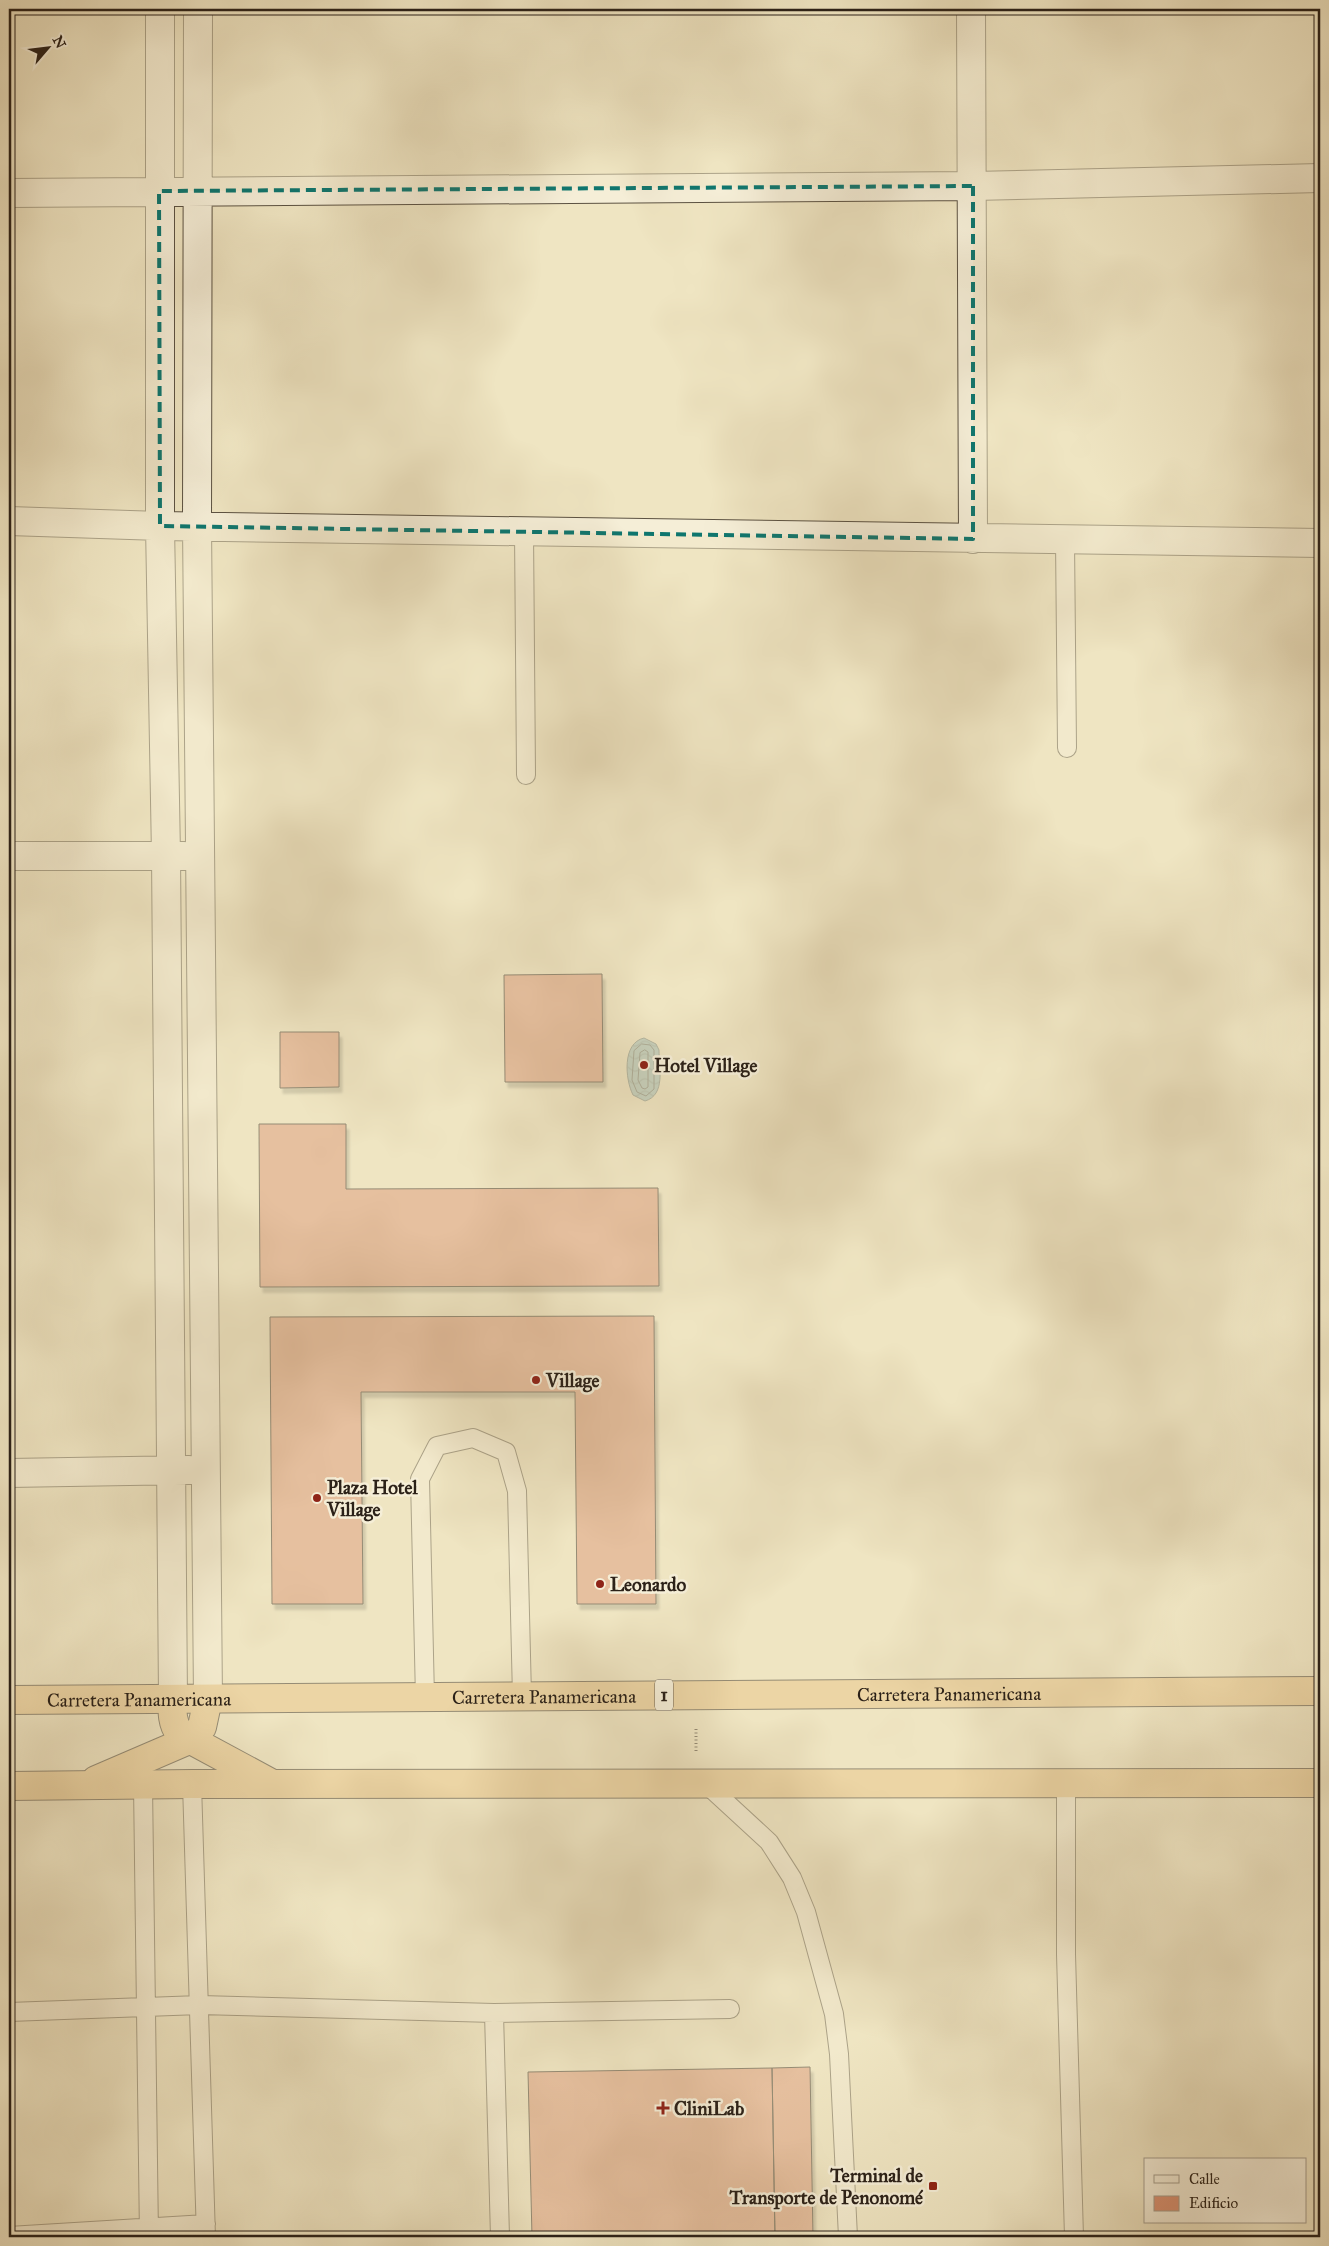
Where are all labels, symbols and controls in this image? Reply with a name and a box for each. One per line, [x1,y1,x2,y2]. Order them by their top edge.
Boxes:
north arrow [22,22,72,72]
text: N [49,33,69,51]
place label: Hotel Village [654,1054,757,1078]
marker: Hotel Village [638,1059,650,1071]
place label: Village [545,1369,600,1393]
marker: Village [530,1374,542,1386]
place label: Plaza Hotel Village [326,1476,419,1522]
marker: Plaza Hotel Village [311,1492,323,1504]
place label: Leonardo [610,1573,687,1596]
marker: Leonardo [594,1578,606,1590]
road number: 1 [655,1680,673,1710]
street label: Carretera Panamericana [857,1682,1042,1706]
street label: Carretera Panamericana [452,1685,637,1709]
street label: Carretera Panamericana [47,1687,232,1712]
place label: CliniLab [674,2097,744,2120]
marker: CliniLab [656,2101,670,2115]
legend [1144,2158,1306,2224]
place label: Terminal de Transporte de Penonomé [728,2164,924,2210]
text: Calle [1189,2170,1220,2188]
marker: Terminal de Transporte de Penonomé [927,2180,939,2192]
text: Edificio [1189,2194,1238,2212]

